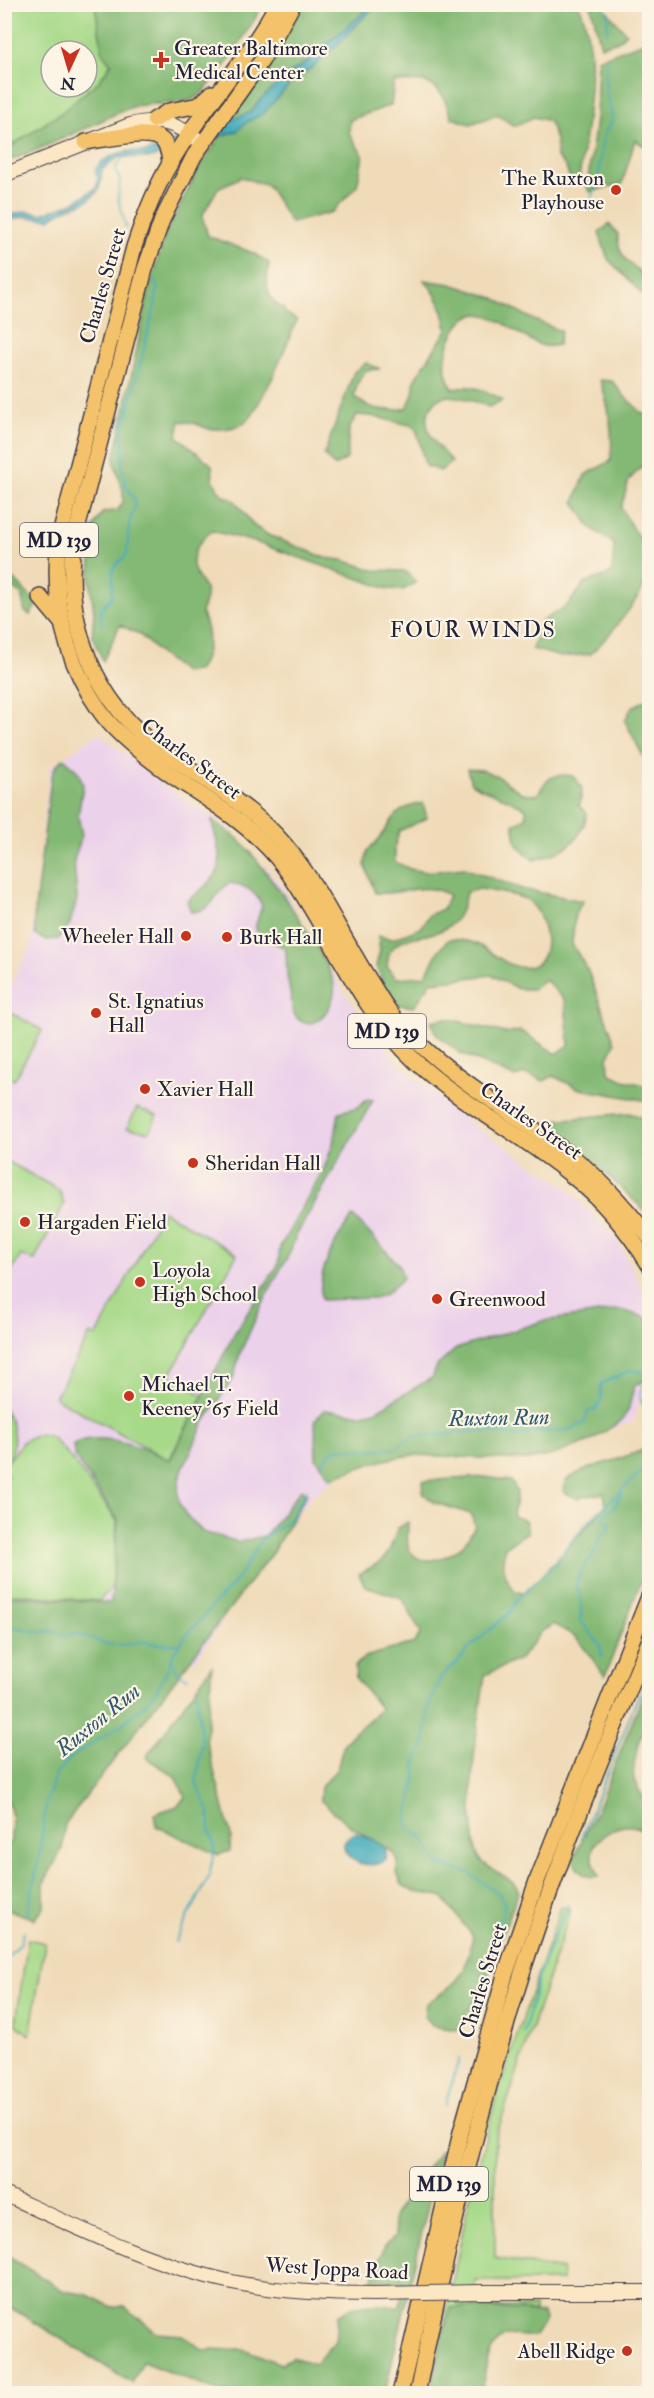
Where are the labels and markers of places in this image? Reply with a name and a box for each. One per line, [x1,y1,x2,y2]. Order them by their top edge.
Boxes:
place label: Greater Baltimore Medical Center [174,35,328,86]
marker: Greater Baltimore Medical Center [152,51,170,69]
place label: The Ruxton Playhouse [502,165,604,216]
marker: The Ruxton Playhouse [609,183,623,197]
place label: Wheeler Hall [60,923,175,950]
place label: Burk Hall [239,924,323,951]
marker: Wheeler Hall [179,929,193,943]
marker: Burk Hall [220,930,234,944]
place label: St. Ignatius Hall [108,988,204,1039]
marker: St. Ignatius Hall [89,1006,103,1020]
place label: Xavier Hall [157,1076,254,1103]
marker: Xavier Hall [138,1082,152,1096]
place label: Sheridan Hall [205,1150,321,1177]
marker: Sheridan Hall [186,1156,200,1170]
place label: Hargaden Field [37,1209,167,1236]
marker: Hargaden Field [18,1215,32,1229]
place label: Loyola High School [152,1257,258,1308]
marker: Loyola High School [133,1275,147,1289]
place label: Greenwood [449,1286,547,1313]
marker: Greenwood [430,1292,444,1306]
place label: Michael T. Keeney '65 Field [141,1371,279,1422]
marker: Michael T. Keeney '65 Field [122,1389,136,1403]
place label: Abell Ridge [516,2338,615,2365]
marker: Abell Ridge [620,2344,634,2358]

